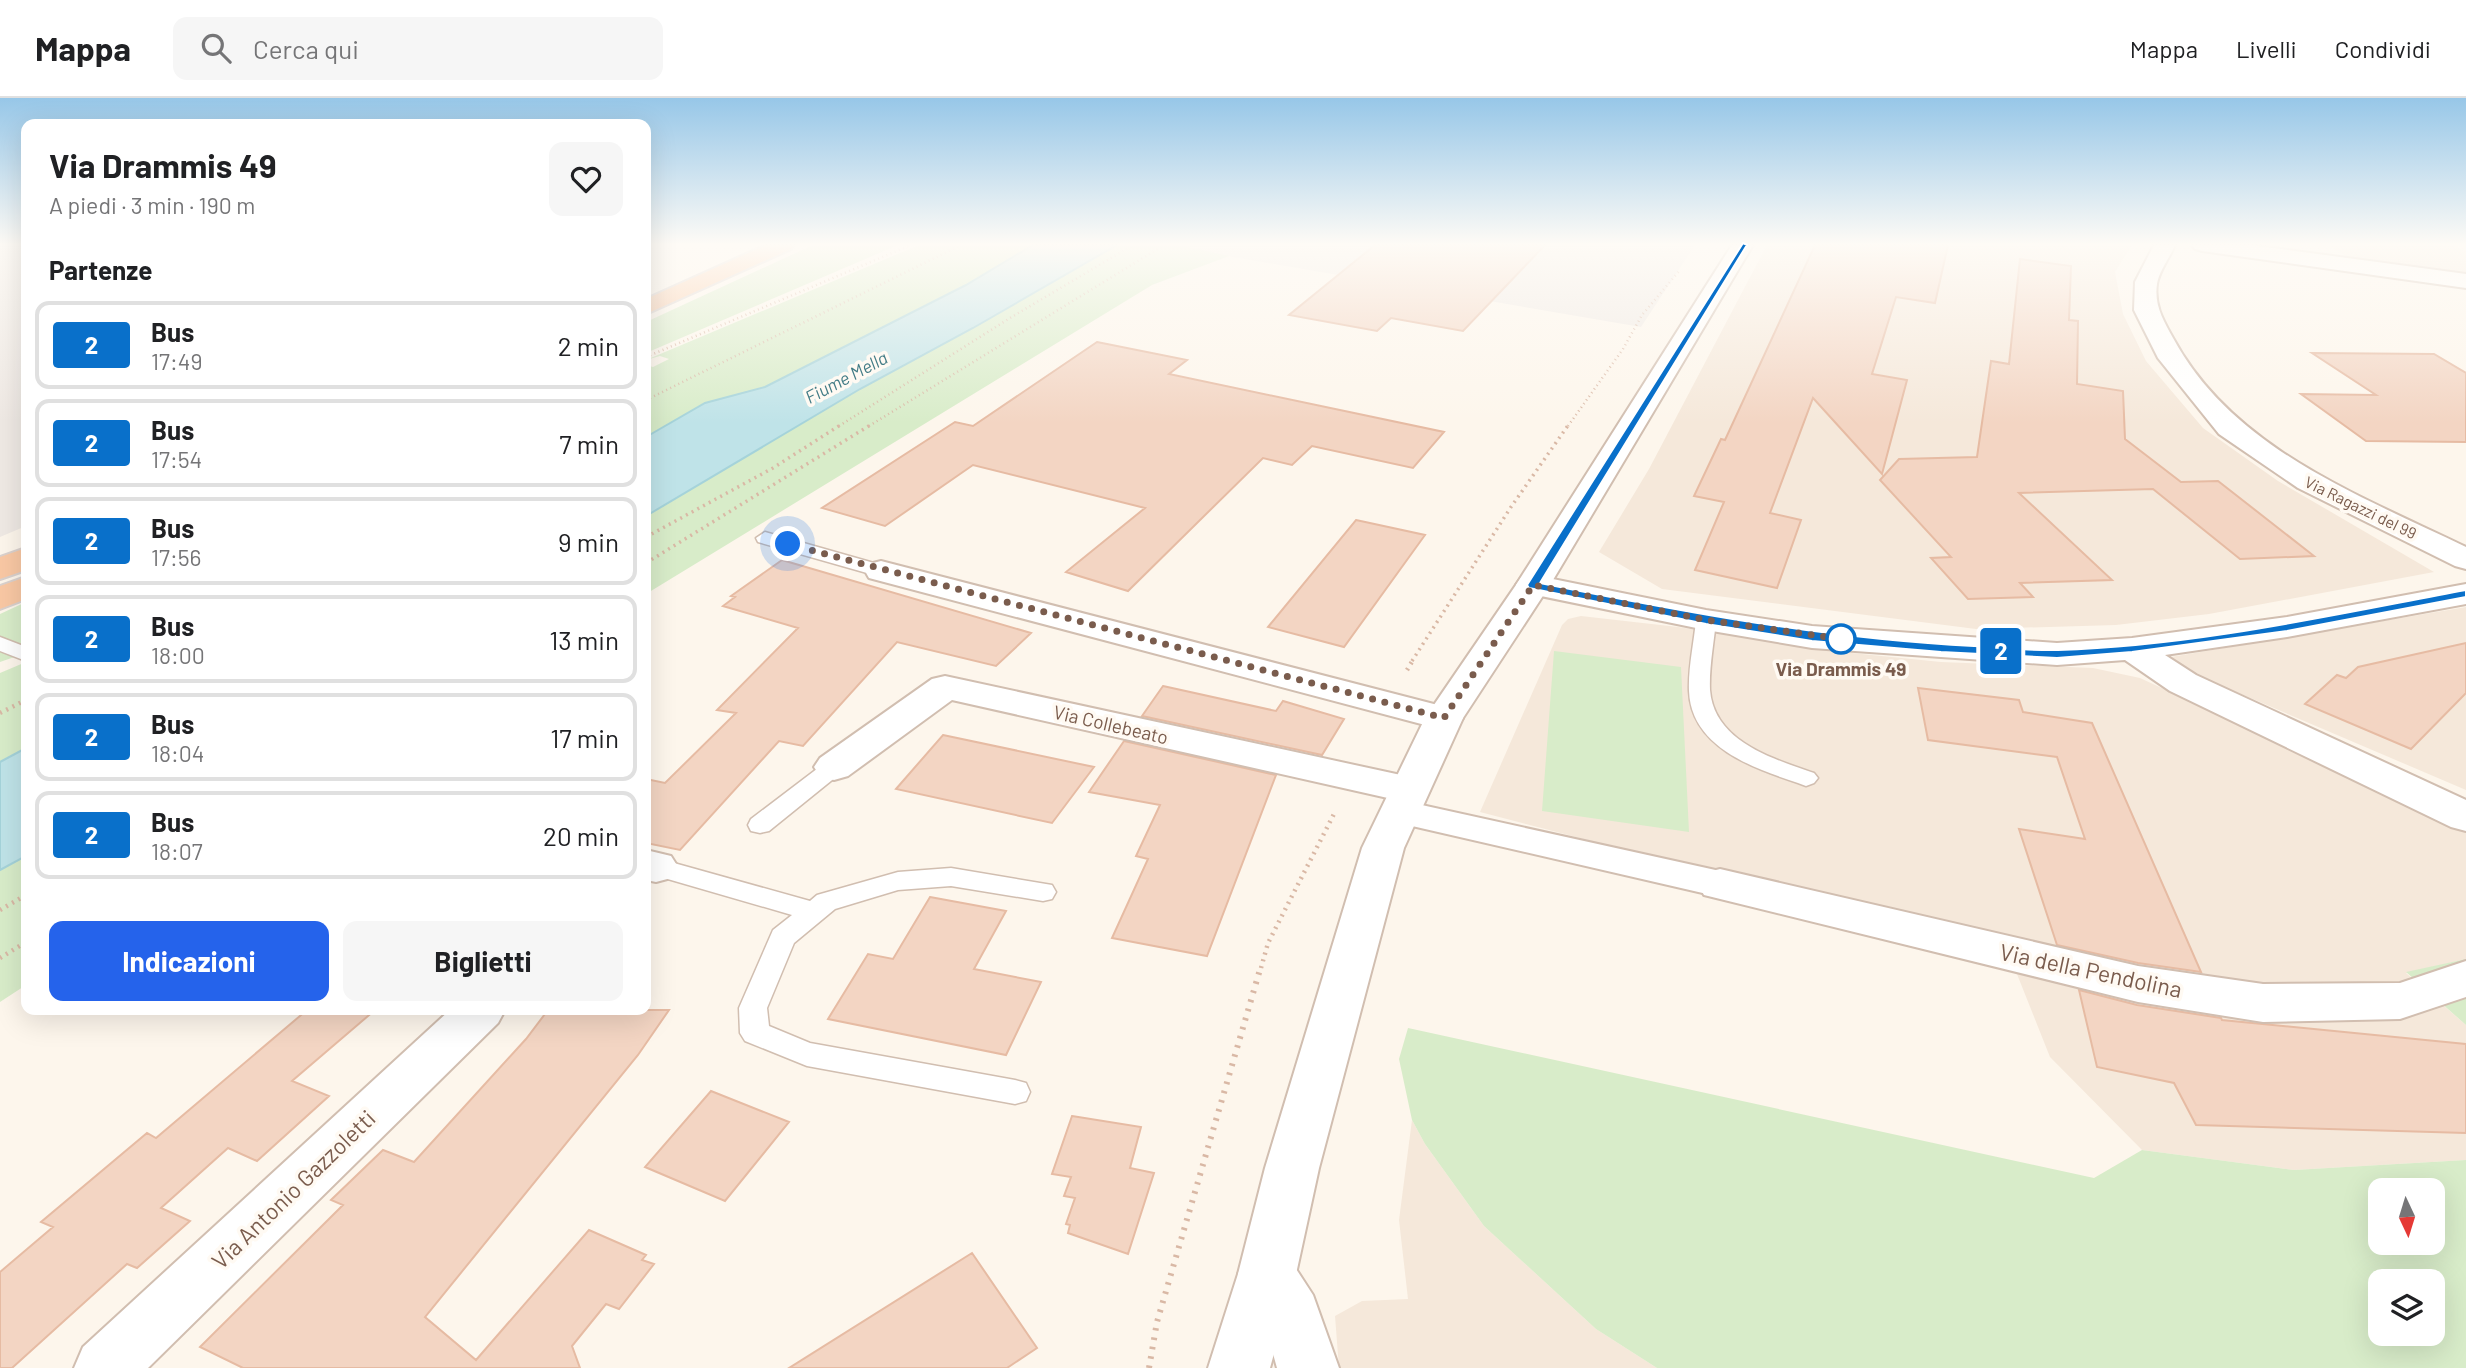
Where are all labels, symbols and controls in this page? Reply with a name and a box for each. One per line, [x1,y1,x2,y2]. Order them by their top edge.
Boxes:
search box [173,17,663,80]
text: Mappa [35,28,131,68]
icon: search [197,29,235,67]
text: Cerca qui [253,33,359,64]
text: Mappa [2130,34,2198,63]
text: Livelli [2236,34,2297,63]
text: Condividi [2335,34,2431,63]
button: heart [549,142,623,216]
text: Via Drammis 49 [49,145,276,185]
text: A piedi · 3 min · 190 m [49,191,255,219]
text: Partenze [49,254,152,285]
text: Bus [151,316,194,347]
text: 2 [85,330,98,359]
text: 2 min [558,330,619,361]
water label: Fiume Mella [801,346,891,408]
text: 17:49 [151,347,202,375]
text: Bus [151,414,194,445]
text: 2 [85,428,98,457]
text: 7 min [559,428,619,459]
text: 17:54 [151,445,202,473]
street label: Via Ragazzi del 99 [2302,472,2420,542]
text: Bus [151,512,194,543]
text: 2 [85,526,98,555]
text: 9 min [558,526,619,557]
your location [770,526,805,561]
text: 17:56 [151,543,201,571]
text: Bus [151,610,194,641]
text: 2 [85,624,98,653]
text: 13 min [549,624,619,655]
marker: Via Drammis 49 [1826,624,1856,654]
line badge: 2 [1978,628,2024,674]
text: 2 [1994,636,2008,665]
text: 18:00 [151,641,205,669]
place label: Via Drammis 49 [1776,657,1906,680]
street label: Via Collebeato [1051,700,1171,748]
text: Bus [151,708,194,739]
text: 2 [85,722,98,751]
text: 17 min [550,722,619,753]
text: 18:04 [151,739,205,767]
text: Bus [151,806,194,837]
text: 2 [85,820,98,849]
text: 20 min [543,820,619,851]
text: 18:07 [151,837,203,865]
button: Indicazioni [49,921,329,1001]
button: Biglietti [343,921,623,1001]
street label: Via della Pendolina [1997,937,2185,1003]
street label: Via Antonio Gazzoletti [205,1104,381,1274]
north arrow [2368,1178,2445,1255]
map controls [2368,1178,2445,1346]
button: layers [2368,1269,2445,1346]

